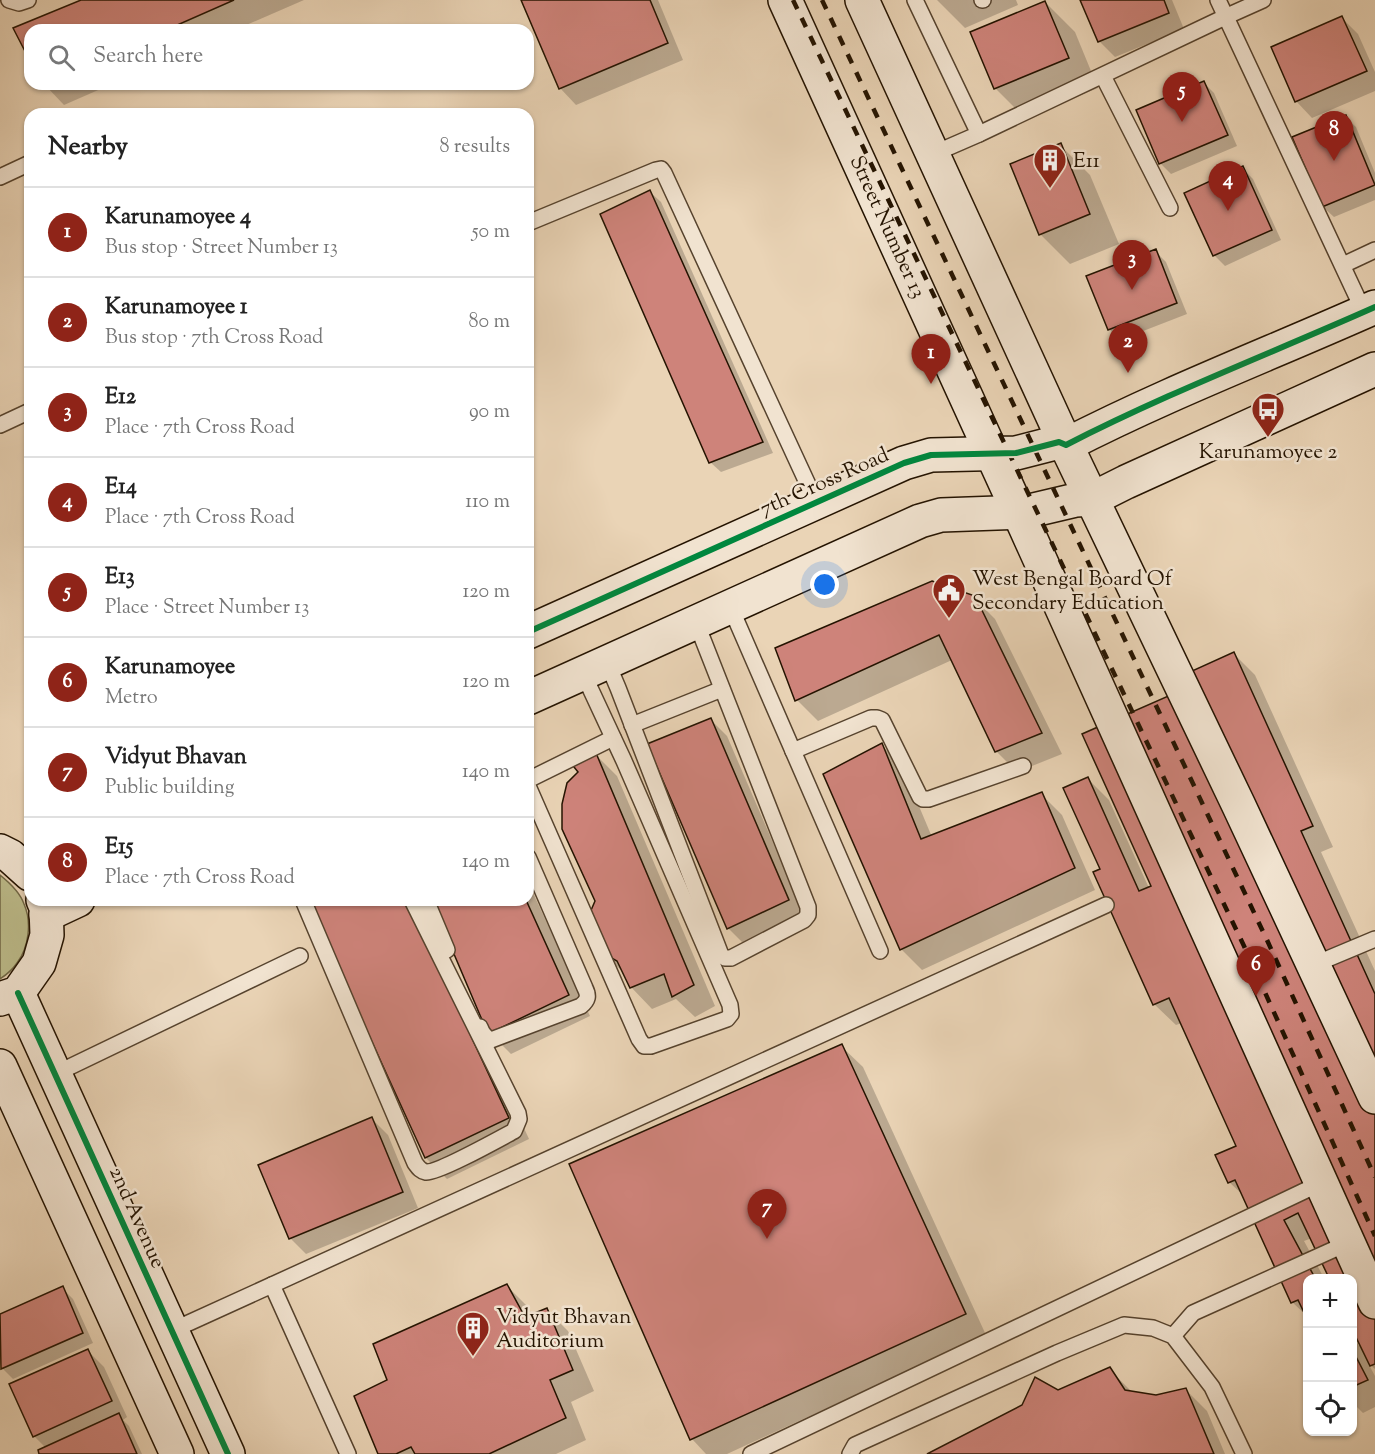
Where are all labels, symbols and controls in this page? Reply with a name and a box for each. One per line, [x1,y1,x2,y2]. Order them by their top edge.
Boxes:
search box [24,24,534,90]
icon: search [45,41,78,74]
text: Search here [93,41,203,73]
pin: 5 [1162,72,1202,122]
pin: 8 [1314,112,1354,161]
text: Nearby [48,129,128,166]
text: 8 results [439,133,510,162]
building icon: E11 [1032,142,1068,189]
place label: E11 [1073,147,1100,177]
street label: Street Number 13 [841,151,932,304]
pin: 4 [1208,162,1248,211]
text: Karunamoyee 4 [105,202,251,234]
text: 1 [64,218,71,247]
text: 50 m [472,218,510,247]
text: Bus stop · Street Number 13 [105,234,338,263]
pin: 3 [1112,240,1152,290]
text: Karunamoyee 1 [105,292,247,324]
text: 2 [63,308,72,337]
text: 80 m [469,308,510,337]
text: Bus stop · 7th Cross Road [105,324,323,353]
pin: 2 [1108,324,1148,373]
pin: 1 [912,334,950,384]
text: E12 [105,382,136,414]
bus stop icon: Karunamoyee 2 [1250,391,1286,438]
text: 3 [63,398,72,427]
text: 90 m [469,398,510,427]
text: Place · 7th Cross Road [105,414,295,443]
place label: Karunamoyee 2 [1199,438,1337,468]
street label: 7th Cross Road [755,441,894,525]
text: E14 [105,472,137,504]
text: 4 [62,488,73,517]
text: 110 m [465,488,510,517]
text: Place · 7th Cross Road [105,504,295,533]
text: E13 [105,562,135,594]
place label: West Bengal Board Of Secondary Education [972,565,1174,619]
your location [810,570,839,599]
public building icon: West Bengal Board Of Secondary Education [931,572,967,619]
text: 5 [64,578,71,607]
text: 120 m [462,578,510,607]
text: Place · Street Number 13 [105,594,309,623]
text: Karunamoyee [105,652,235,684]
text: 6 [63,668,72,697]
text: 120 m [462,668,510,697]
text: Metro [105,684,158,713]
text: Vidyut Bhavan [105,742,247,774]
text: 7 [62,758,73,787]
text: 140 m [462,758,510,787]
text: Public building [105,774,235,803]
text: E15 [105,832,133,864]
text: 8 [63,848,73,877]
text: 140 m [462,848,510,877]
text: Place · 7th Cross Road [105,864,295,893]
pin: 6 [1236,946,1276,996]
street label: 2nd Avenue [100,1162,172,1273]
pin: 7 [748,1190,786,1239]
map controls [1303,1274,1357,1436]
button: + [1303,1274,1357,1328]
place label: Vidyut Bhavan Auditorium [496,1303,631,1357]
building icon: Vidyut Bhavan Auditorium [455,1310,491,1357]
button: − [1303,1328,1357,1382]
button: locate [1303,1382,1357,1436]

